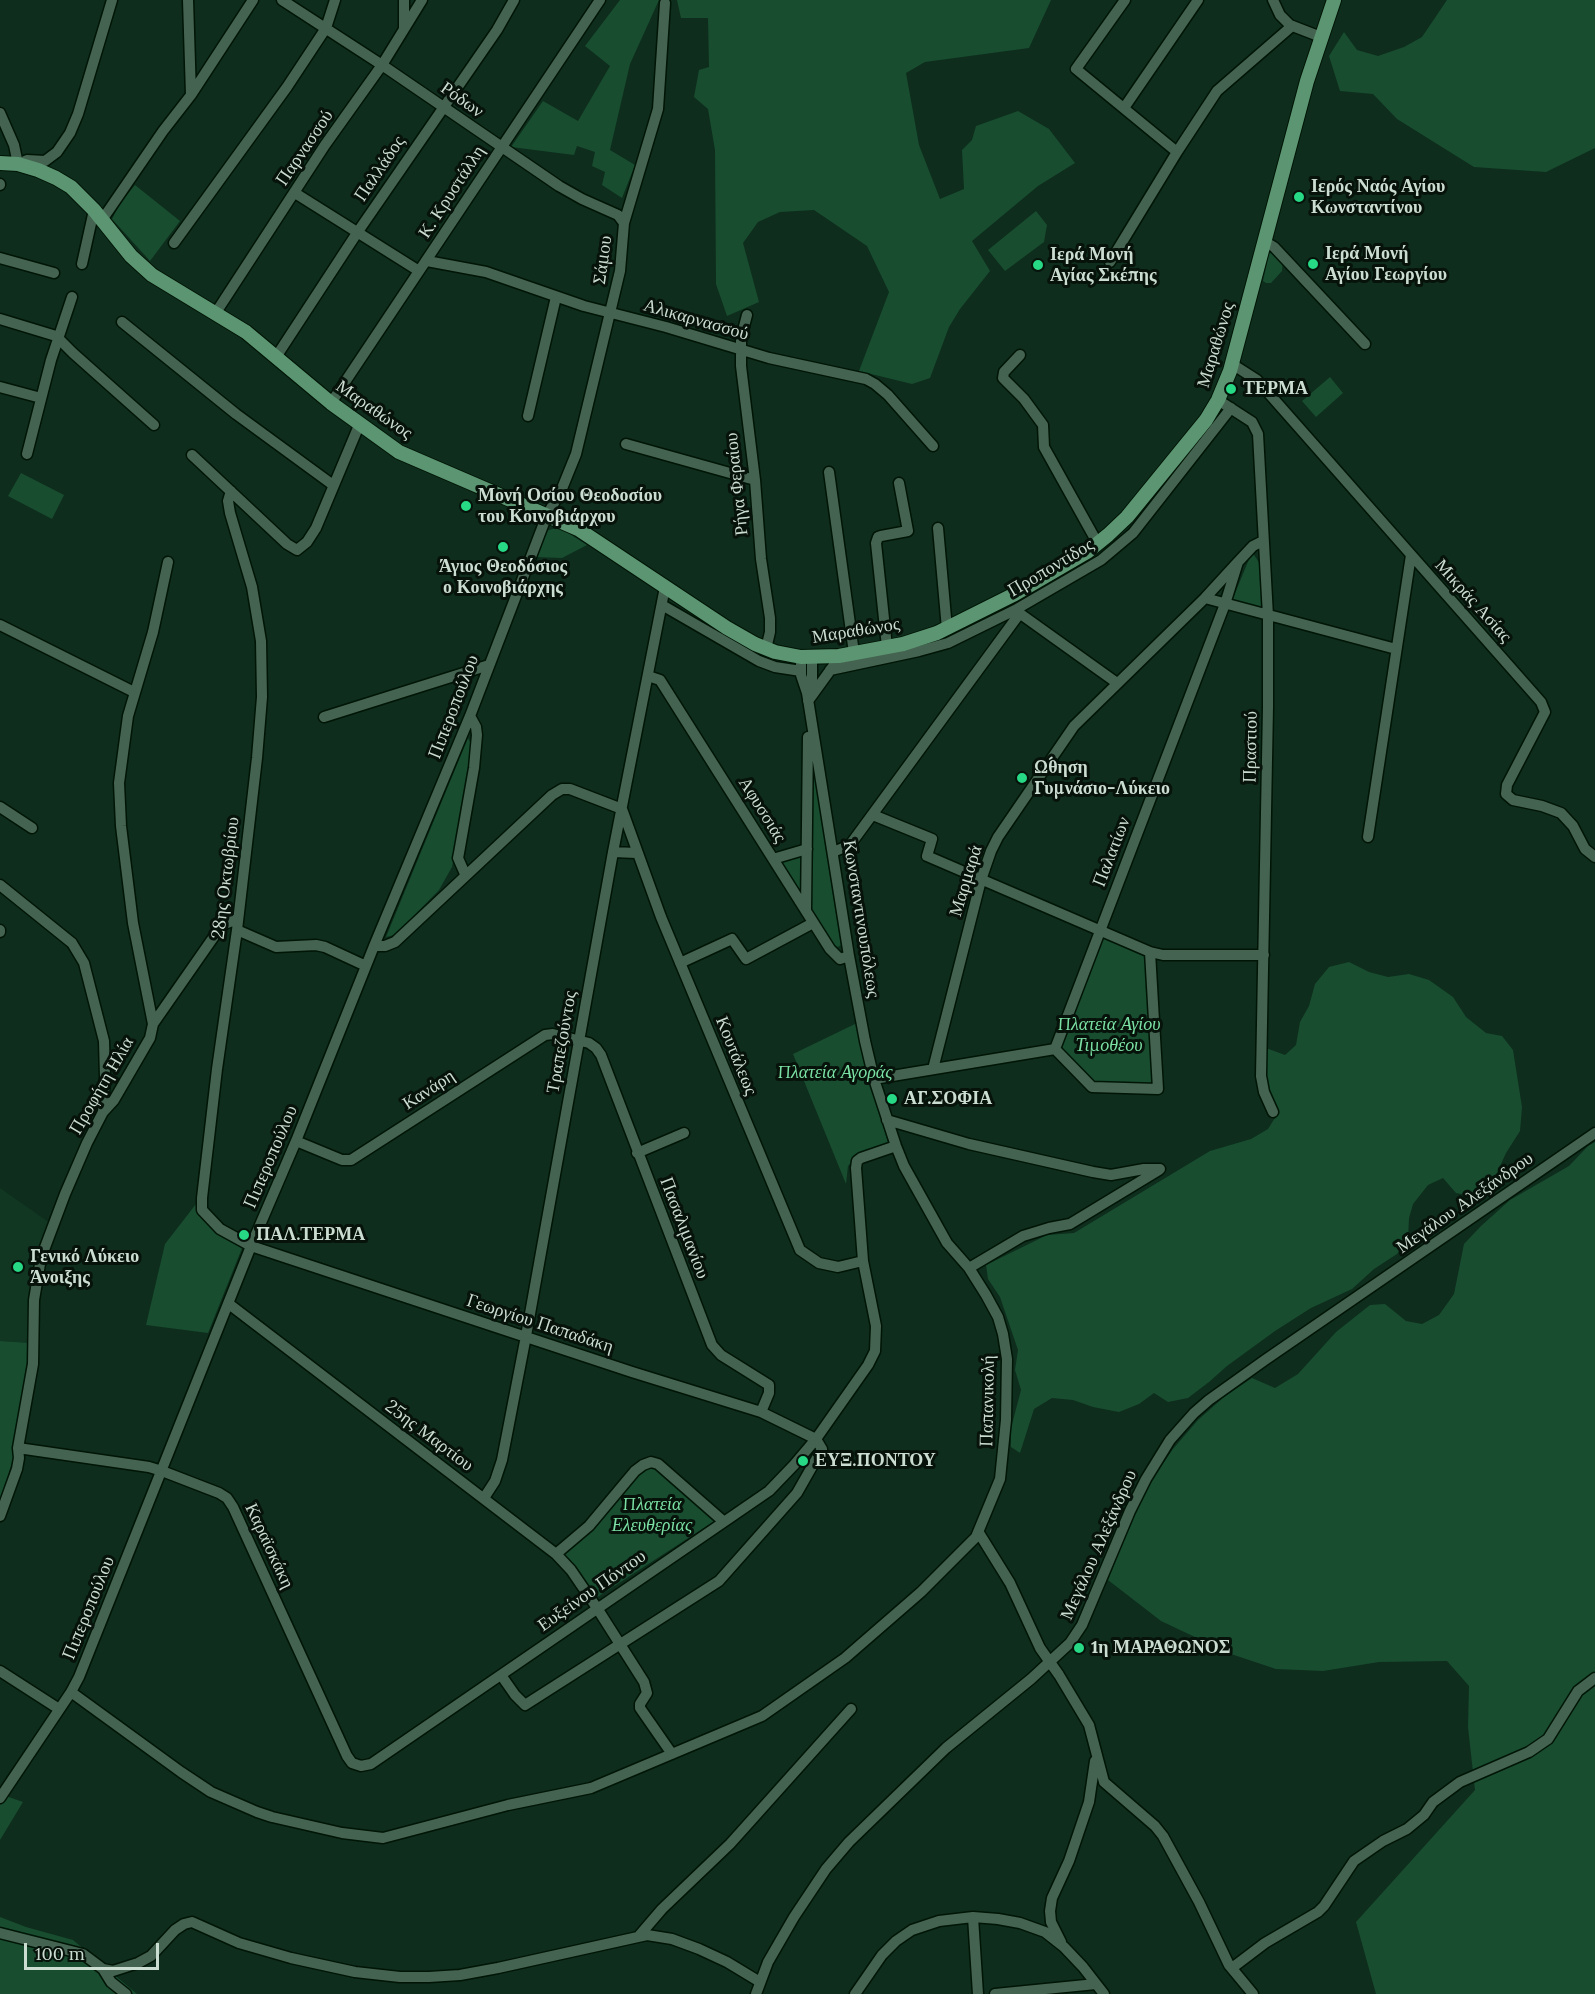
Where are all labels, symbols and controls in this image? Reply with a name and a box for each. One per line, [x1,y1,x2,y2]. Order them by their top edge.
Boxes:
street label: Ρόδων [436,78,488,122]
street label: Παρνασσού [272,106,338,190]
street label: Παλλάδος [350,132,410,206]
street label: Κ. Κρυστάλλη [414,142,490,242]
place label: Ιερός Ναός Αγίου Κωνσταντίνου [1311,176,1445,219]
marker: Ιερός Ναός Αγίου Κωνσταντίνου [1292,190,1306,204]
street label: Σάμου [589,234,617,286]
place label: Ιερά Μονή Αγίου Γεωργίου [1325,243,1447,286]
place label: Ιερά Μονή Αγίας Σκέπης [1050,244,1157,286]
marker: Ιερά Μονή Αγίου Γεωργίου [1306,257,1320,271]
marker: Ιερά Μονή Αγίας Σκέπης [1031,258,1045,272]
street label: Αλικαρνασσού [641,295,751,345]
street label: Μαραθώνος [1193,299,1239,391]
street label: Μαραθώνος [332,376,416,444]
place label: ΤΕΡΜΑ [1243,378,1308,400]
marker: ΤΕΡΜΑ [1224,382,1238,396]
street label: Ρήγα Φεραίου [721,431,753,537]
place label: Μονή Οσίου Θεοδοσίου του Κοινοβιάρχου [478,485,662,528]
marker: Μονή Οσίου Θεοδοσίου του Κοινοβιάρχου [459,499,473,513]
street label: Προποντίδος [1004,534,1098,602]
marker: Άγιος Θεοδόσιος ο Κοινοβιάρχης [496,540,510,554]
street label: Μικράς Ασίας [1430,555,1516,647]
place label: Άγιος Θεοδόσιος ο Κοινοβιάρχης [439,556,567,598]
street label: Μαραθώνος [811,613,901,649]
street label: Πιπεροπούλου [424,652,484,762]
street label: Πραστιού [1240,711,1262,783]
place label: Ώθηση Γυμνάσιο-Λύκειο [1034,757,1170,800]
marker: Ώθηση Γυμνάσιο-Λύκειο [1015,771,1029,785]
street label: Αφυσσιάς [733,773,791,847]
street label: Παλατίων [1089,814,1135,890]
street label: 28ης Οκτωβρίου [208,816,244,940]
street label: Κωνσταντινουπόλεως [838,838,884,1000]
street label: Μαρμαρά [945,843,987,919]
street label: Τραπεζούντος [542,989,582,1095]
street label: Κουτάλεως [710,1014,762,1098]
park label: Πλατεία Αγίου Τιμοθέου [1057,1014,1161,1056]
street label: Προφήτη Ηλία [65,1033,139,1139]
park label: Πλατεία Αγοράς [777,1062,893,1084]
street label: Κανάρη [399,1065,459,1115]
place label: ΑΓ.ΣΟΦΙΑ [904,1088,992,1110]
marker: ΑΓ.ΣΟΦΙΑ [885,1092,899,1106]
street label: Πιπεροπούλου [240,1102,302,1212]
street label: Μεγάλου Αλεξάνδρου [1392,1148,1538,1258]
street label: Πασαλιμανίου [655,1174,713,1282]
place label: ΠΑΛ.ΤΕΡΜΑ [256,1224,365,1246]
marker: ΠΑΛ.ΤΕΡΜΑ [237,1228,251,1242]
place label: Γενικό Λύκειο Άνοιξης [30,1246,139,1288]
marker: Γενικό Λύκειο Άνοιξης [11,1260,25,1274]
street label: Γεωργίου Παπαδάκη [464,1290,616,1358]
street label: Παπανικολή [976,1355,1000,1447]
street label: 25ης Μαρτίου [381,1396,477,1476]
place label: ΕΥΞ.ΠΟΝΤΟΥ [815,1450,936,1472]
marker: ΕΥΞ.ΠΟΝΤΟΥ [796,1454,810,1468]
street label: Μεγάλου Αλεξάνδρου [1056,1467,1142,1623]
park label: Πλατεία Ελευθερίας [612,1494,692,1537]
street label: Καραϊσκάκη [240,1500,298,1592]
street label: Ευξείνου Πόντου [534,1546,650,1636]
street label: Πιπεροπούλου [58,1553,120,1663]
place label: 1η ΜΑΡΑΘΩΝΟΣ [1091,1637,1230,1659]
marker: 1η ΜΑΡΑΘΩΝΟΣ [1072,1641,1086,1655]
scale bar [27,1931,162,1969]
text: 100 m [35,1942,85,1965]

